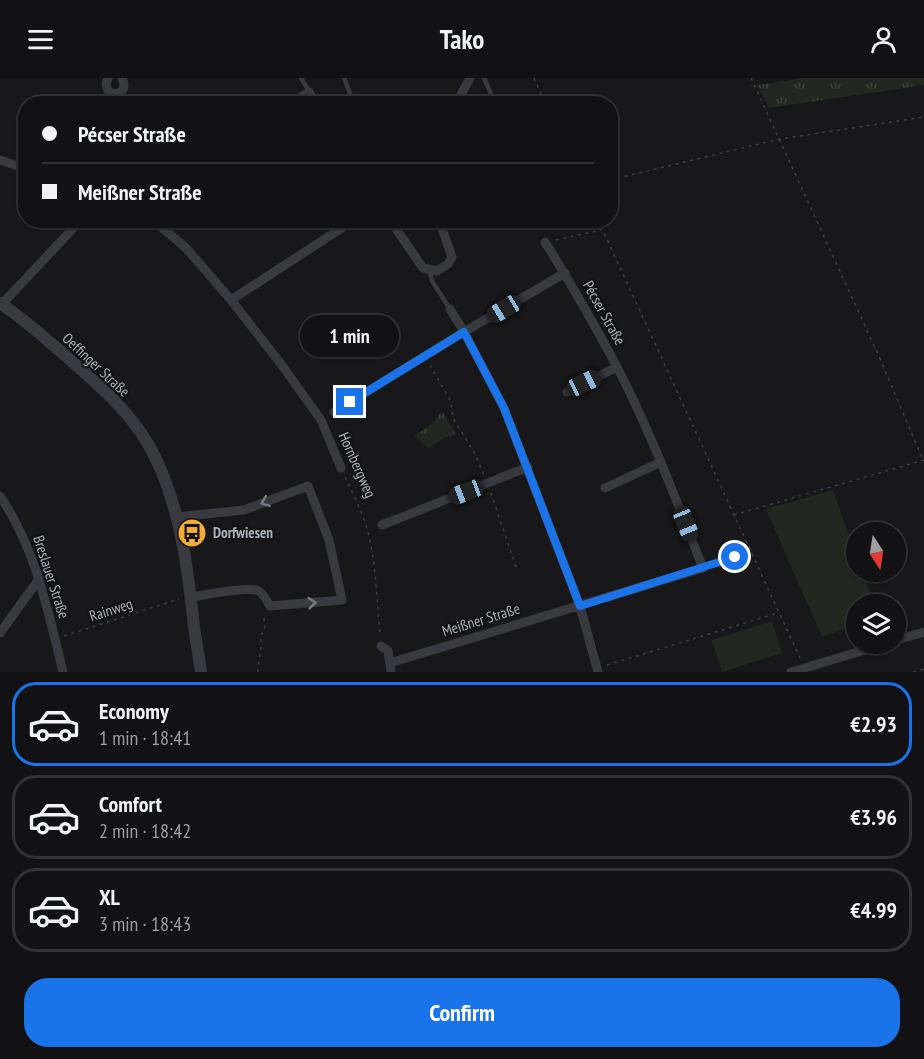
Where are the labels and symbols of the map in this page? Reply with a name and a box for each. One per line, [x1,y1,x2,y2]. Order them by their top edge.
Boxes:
street label: Pécser Straße [579,277,630,348]
car [484,292,524,326]
callout: 1 min [300,315,400,357]
street label: Oeffinger Straße [59,329,134,401]
car [564,367,604,399]
route end [336,388,363,415]
street label: Hornbergweg [335,429,380,501]
car [446,477,486,507]
one-way arrow [260,495,271,507]
car [671,504,701,544]
bus stop icon: Dorfwiesen [176,517,208,549]
north arrow [846,522,906,582]
place label: Dorfwiesen [213,523,273,542]
street label: Breslauer Straße [29,533,74,621]
route start [721,543,748,570]
street label: Rainweg [87,594,135,625]
one-way arrow [308,596,317,609]
street label: Meißner Straße [440,599,522,640]

